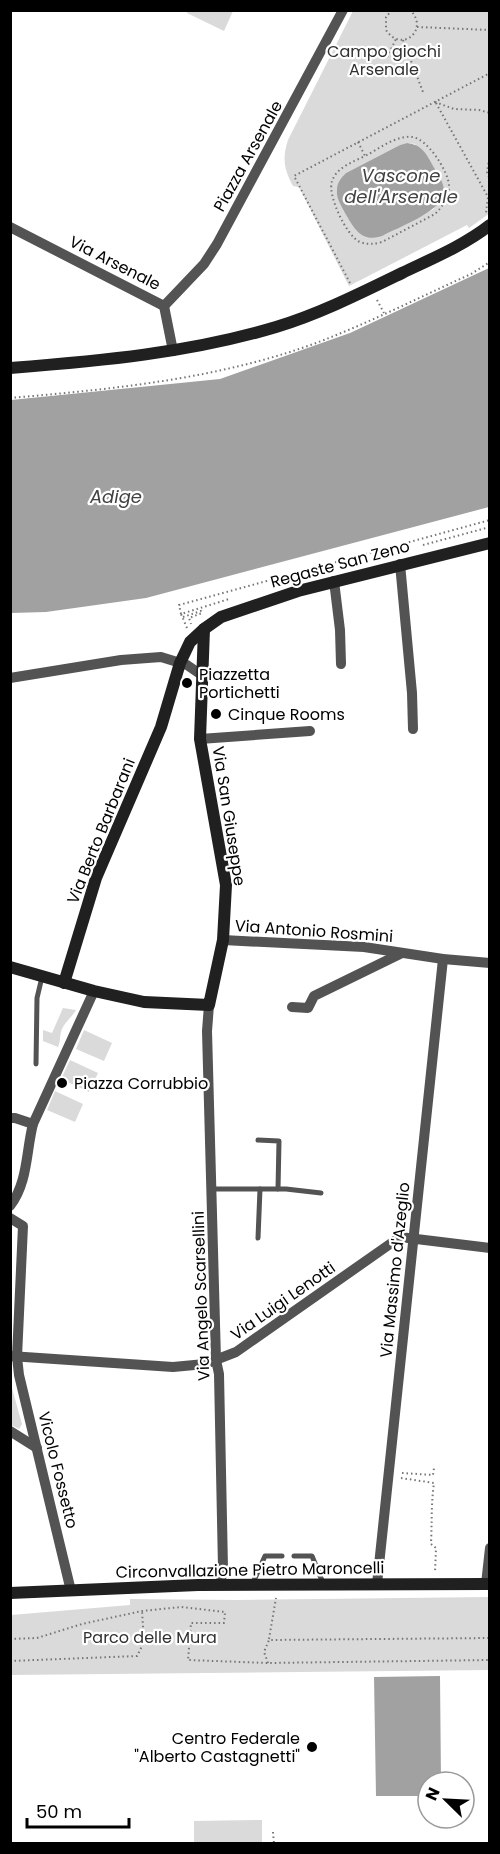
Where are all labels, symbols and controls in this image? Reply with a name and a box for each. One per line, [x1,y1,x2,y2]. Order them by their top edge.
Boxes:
park label: Campo giochi Arsenale [327,40,441,81]
street label: Piazza Arsenale [208,96,288,216]
water label: Vascone dell'Arsenale [344,163,458,209]
street label: Via Arsenale [65,230,165,296]
water label: Adige [89,484,142,509]
street label: Regaste San Zeno [268,534,412,594]
place label: Piazzetta Portichetti [199,663,280,704]
marker: Piazzetta Portichetti [180,676,194,690]
place label: Cinque Rooms [228,703,345,726]
marker: Cinque Rooms [209,707,223,721]
street label: Via San Giuseppe [207,745,251,888]
street label: Via Berto Barbarani [61,755,141,907]
street label: Via Antonio Rosmini [234,914,394,948]
place label: Piazza Corrubbio [74,1072,208,1095]
marker: Piazza Corrubbio [55,1076,69,1090]
street label: Via Massimo d'Azeglio [374,1181,416,1359]
street label: Via Angelo Scarsellini [187,1211,215,1381]
street label: Via Luigi Lenotti [226,1256,340,1346]
street label: Vicolo Fossetto [32,1409,84,1531]
street label: Circonvallazione Pietro Maroncelli [115,1556,385,1584]
park label: Parco delle Mura [83,1626,217,1649]
place label: Centro Federale "Alberto Castagnetti" [134,1727,300,1768]
marker: Centro Federale "Alberto Castagnetti" [305,1740,319,1754]
north arrow [416,1770,476,1830]
text: N [420,1784,446,1804]
scale bar [27,1791,129,1829]
text: 50 m [36,1799,82,1824]

